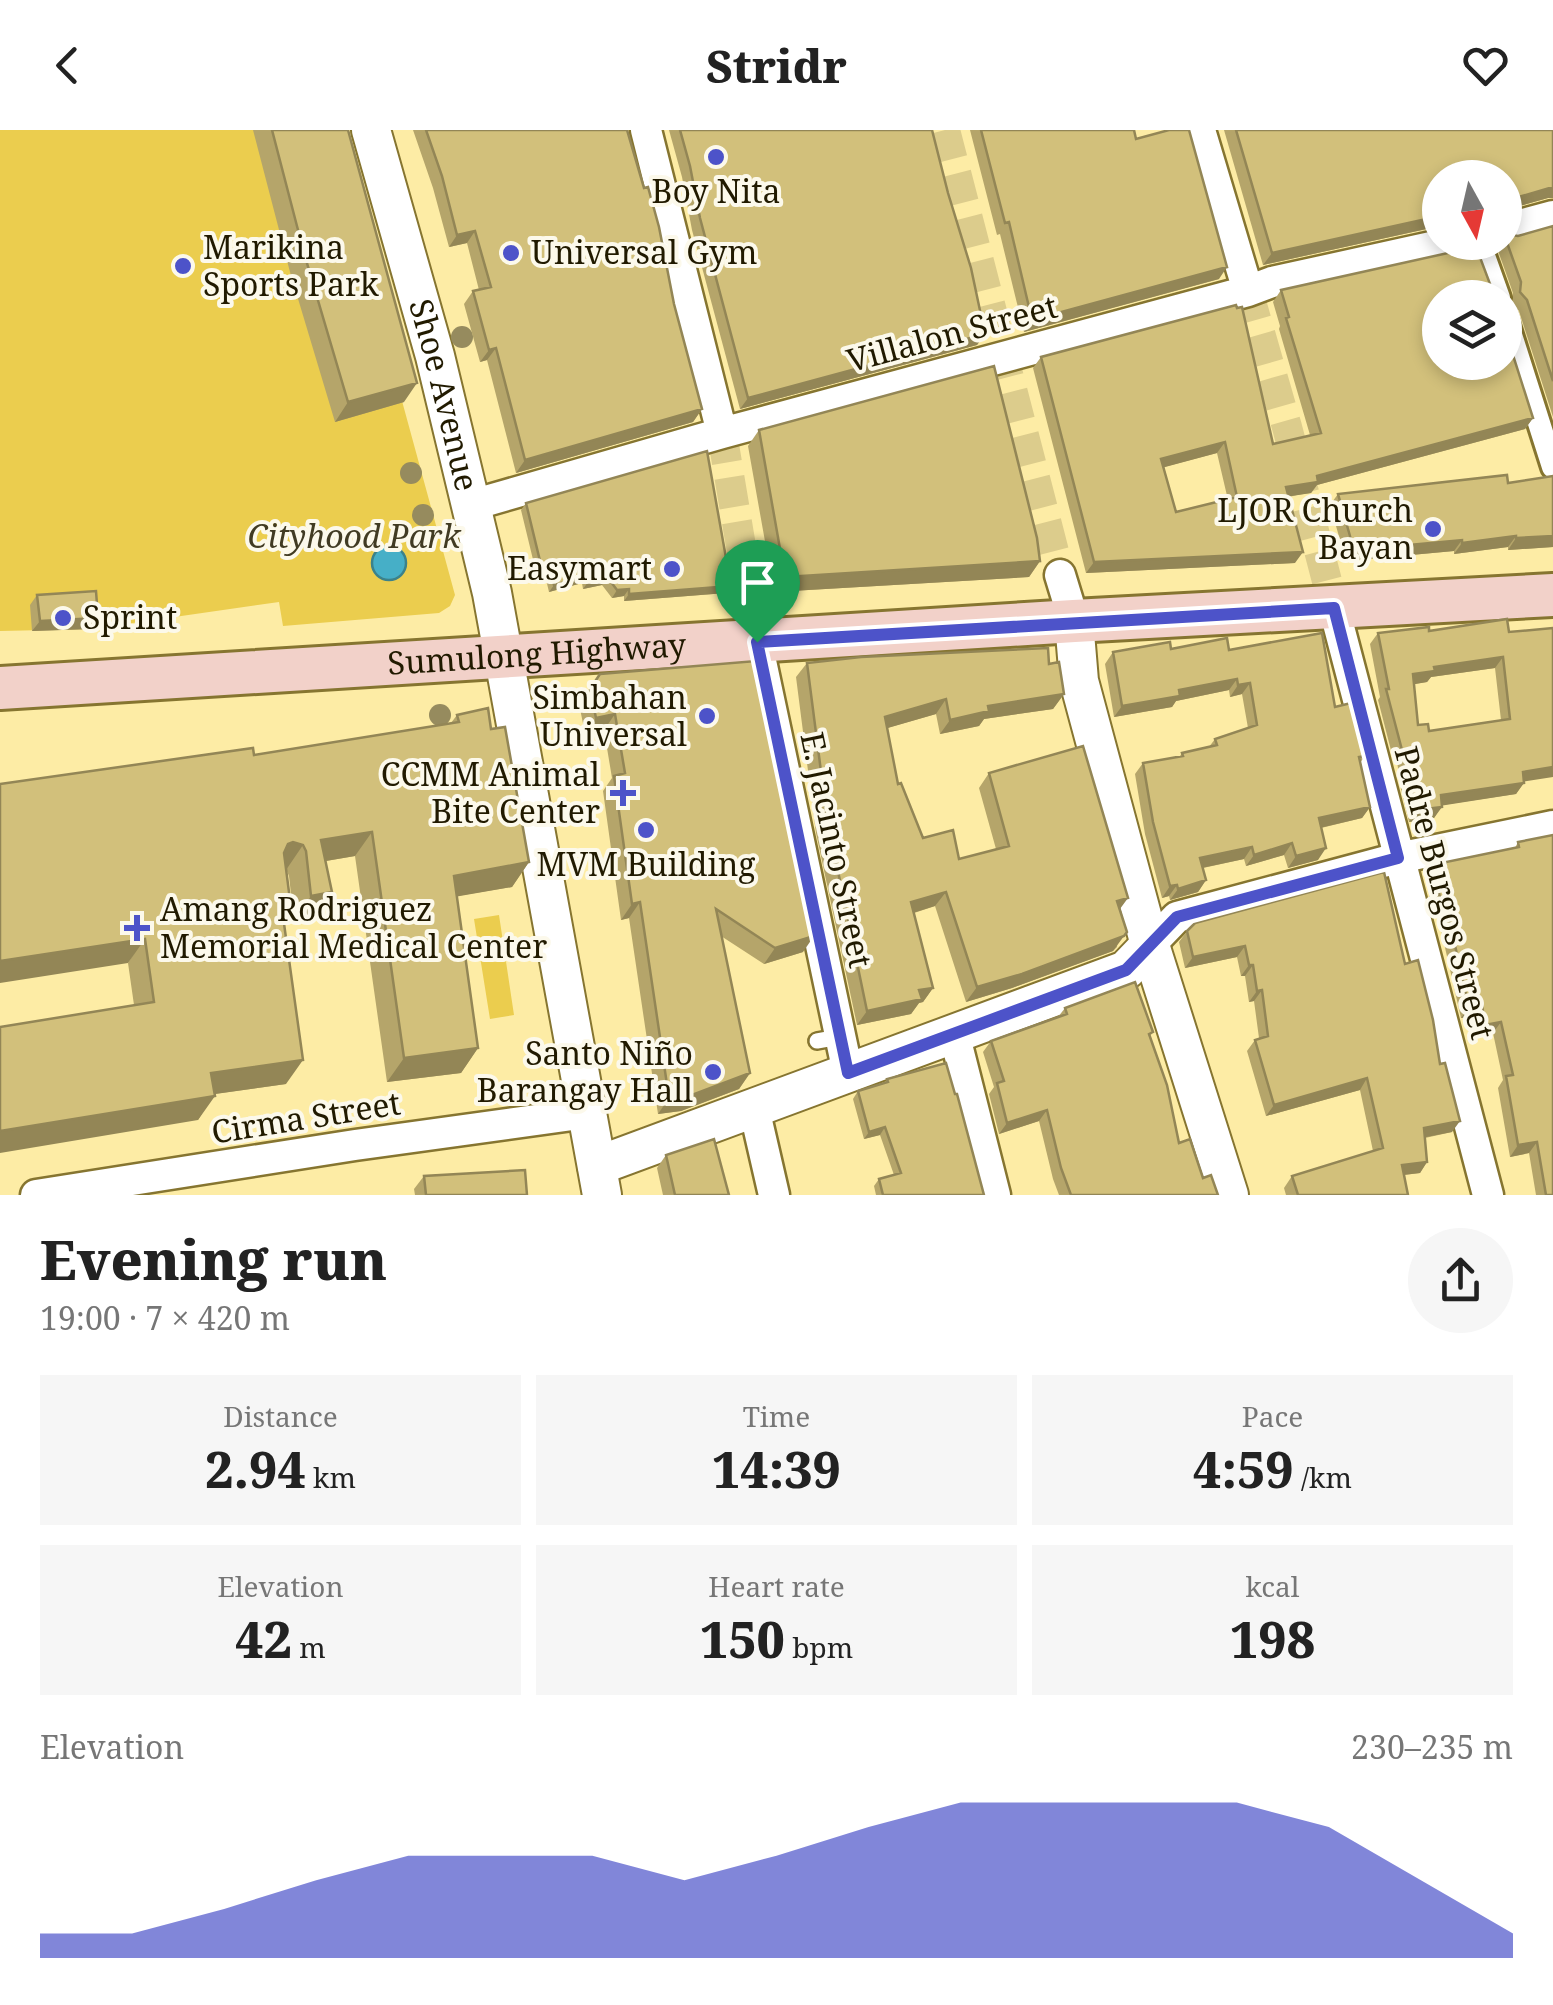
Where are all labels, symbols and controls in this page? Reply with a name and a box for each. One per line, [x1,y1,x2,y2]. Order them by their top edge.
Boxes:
text: Stridr [706,35,847,96]
icon: back [40,38,95,93]
icon: heart [1458,38,1513,93]
marker: Boy Nita [705,146,727,168]
north arrow [1422,160,1522,260]
map controls [1422,160,1522,380]
place label: Boy Nita [651,169,781,212]
place label: Marikina Sports Park [203,225,379,305]
place label: Universal Gym [531,230,757,273]
marker: Universal Gym [500,242,522,264]
marker: Marikina Sports Park [172,255,194,277]
button: layers [1422,280,1522,380]
street label: Villalon Street [842,284,1062,381]
street label: Shoe Avenue [400,294,490,495]
place label: LJOR Church Bayan [1217,488,1413,568]
park label: Cityhood Park [248,514,462,557]
marker: LJOR Church Bayan [1422,518,1444,540]
pin [715,540,800,643]
place label: Easymart [507,546,652,589]
icon: arrive [730,555,785,610]
marker: Easymart [661,558,683,580]
place label: Sprint [83,595,177,638]
marker: Sprint [52,607,74,629]
street label: Sumulong Highway [386,622,688,684]
place label: Simbahan Universal [532,675,687,755]
marker: Simbahan Universal [696,705,718,727]
street label: E. Jacinto Street [792,728,883,971]
street label: Padre Burgos Street [1386,741,1505,1044]
place label: CCMM Animal Bite Center [381,752,600,832]
marker: CCMM Animal Bite Center [610,780,636,806]
marker: MVM Building [635,819,657,841]
place label: MVM Building [536,842,756,885]
place label: Amang Rodriguez Memorial Medical Center [160,887,547,967]
marker: Amang Rodriguez Memorial Medical Center [124,915,150,941]
place label: Santo Niño Barangay Hall [477,1031,693,1111]
marker: Santo Niño Barangay Hall [702,1061,724,1083]
street label: Cirma Street [208,1080,403,1153]
text: Evening run [40,1221,387,1296]
button: share [1408,1228,1513,1333]
text: 19:00 · 7 × 420 m [40,1296,290,1339]
text: Distance [223,1397,338,1435]
text: Time [743,1397,810,1435]
text: Pace [1242,1397,1303,1435]
text: 2.94 [205,1435,306,1503]
text: 14:39 [712,1435,841,1503]
text: 4:59 [1193,1435,1294,1503]
text: km [306,1458,356,1496]
text: /km [1294,1458,1352,1496]
text: Elevation [217,1567,344,1605]
text: Heart rate [708,1567,845,1605]
text: kcal [1245,1567,1300,1605]
text: 42 [235,1605,292,1673]
text: 150 [700,1605,785,1673]
text: 198 [1230,1605,1315,1673]
text: m [292,1628,326,1666]
text: bpm [785,1628,853,1666]
text: Elevation [40,1725,184,1768]
text: 230–235 m [1351,1725,1513,1768]

